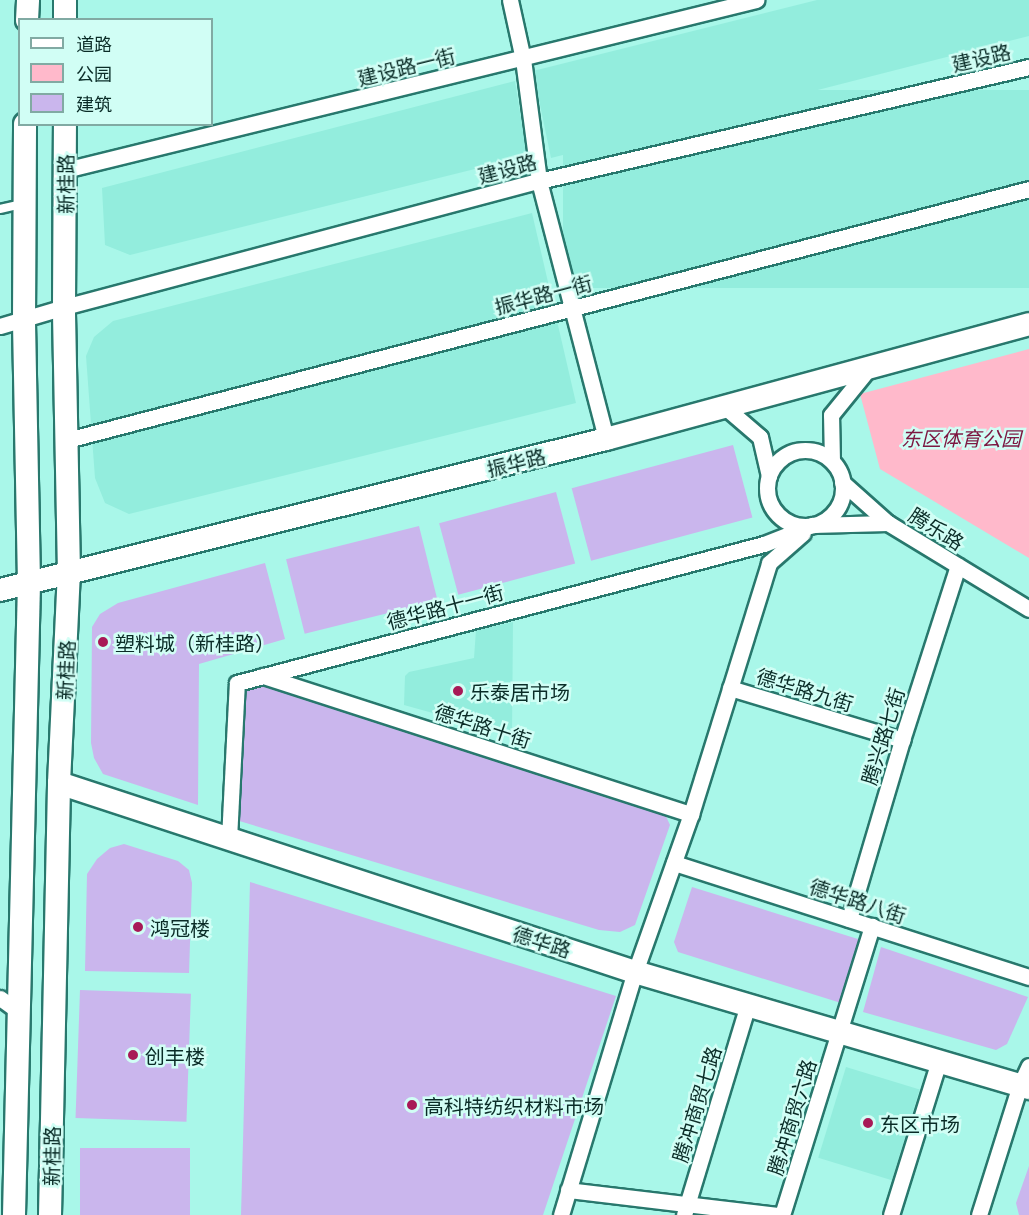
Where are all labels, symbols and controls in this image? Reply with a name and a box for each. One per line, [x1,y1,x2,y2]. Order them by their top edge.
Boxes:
legend [18,18,213,126]
text: 道路 [76,30,112,56]
street label: 建设路 [949,39,1013,75]
street label: 建设路一街 [355,42,457,90]
text: 公园 [76,60,112,86]
text: 建筑 [76,90,112,116]
street label: 建设路 [475,149,539,187]
street label: 新桂路 [53,154,77,214]
street label: 振华路一街 [492,269,594,319]
park label: 东区体育公园 [901,425,1021,449]
street label: 振华路 [484,443,548,481]
street label: 腾乐路 [905,502,969,554]
street label: 德华路十一街 [384,579,506,633]
place label: 塑料城（新桂路） [115,630,275,654]
marker: 塑料城（新桂路） [96,635,110,649]
street label: 新桂路 [51,639,79,701]
street label: 德华路九街 [754,663,856,715]
place label: 乐泰居市场 [470,679,570,703]
marker: 乐泰居市场 [451,684,465,698]
street label: 腾兴路七街 [856,685,908,787]
street label: 德华路十街 [432,698,534,752]
street label: 德华路八街 [807,873,909,927]
place label: 鸿冠楼 [150,915,210,939]
marker: 鸿冠楼 [131,920,145,934]
street label: 德华路 [510,920,574,962]
place label: 创丰楼 [145,1043,205,1067]
street label: 腾冲商贸七路 [667,1043,725,1165]
marker: 创丰楼 [126,1048,140,1062]
street label: 腾冲商贸六路 [762,1056,820,1178]
place label: 高科特纺织材料市场 [424,1093,604,1117]
marker: 高科特纺织材料市场 [405,1098,419,1112]
place label: 东区市场 [880,1111,960,1135]
marker: 东区市场 [861,1116,875,1130]
street label: 新桂路 [38,1126,64,1186]

